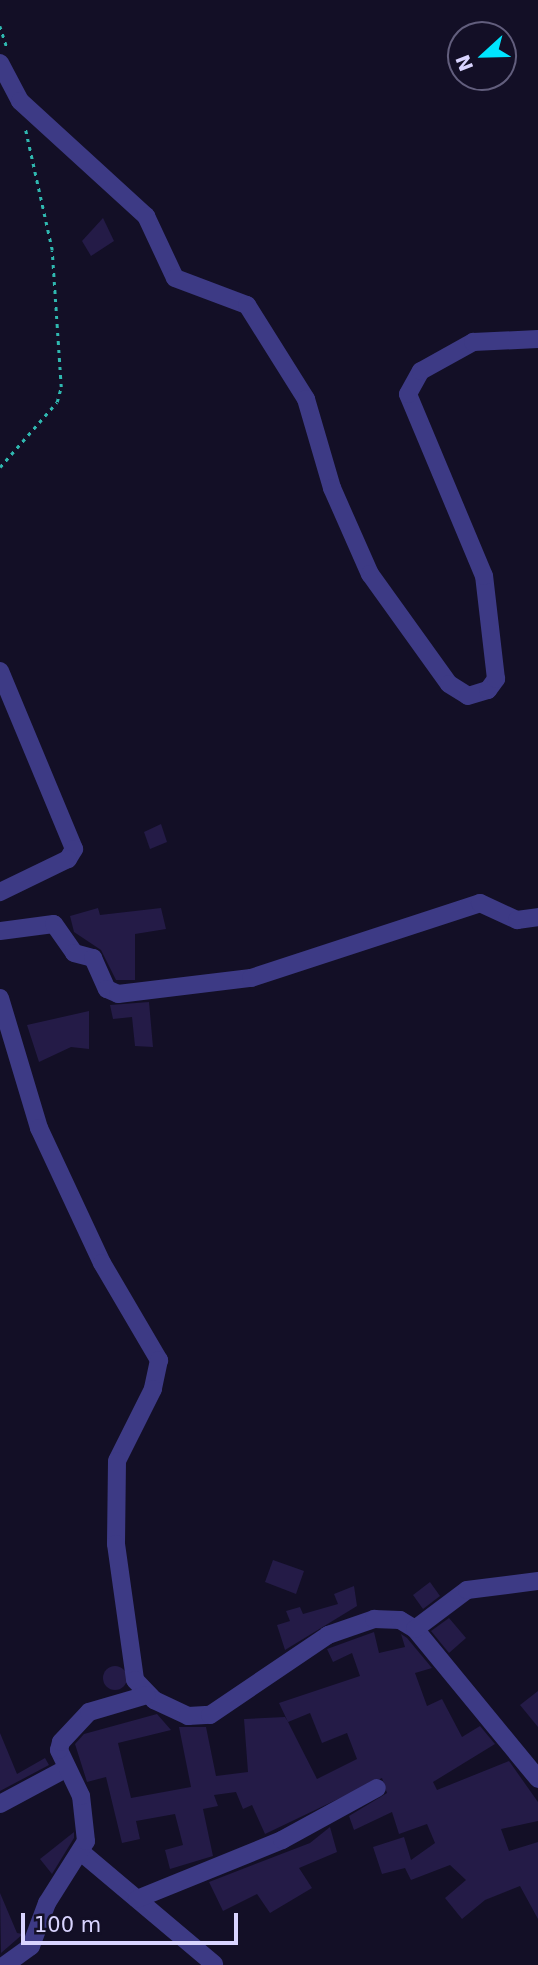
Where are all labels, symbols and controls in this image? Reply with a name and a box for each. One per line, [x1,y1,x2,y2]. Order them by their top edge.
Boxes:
north arrow [447,21,517,91]
text: N [451,52,478,75]
scale bar [24,1898,242,1942]
text: 100 m [34,1913,101,1937]

